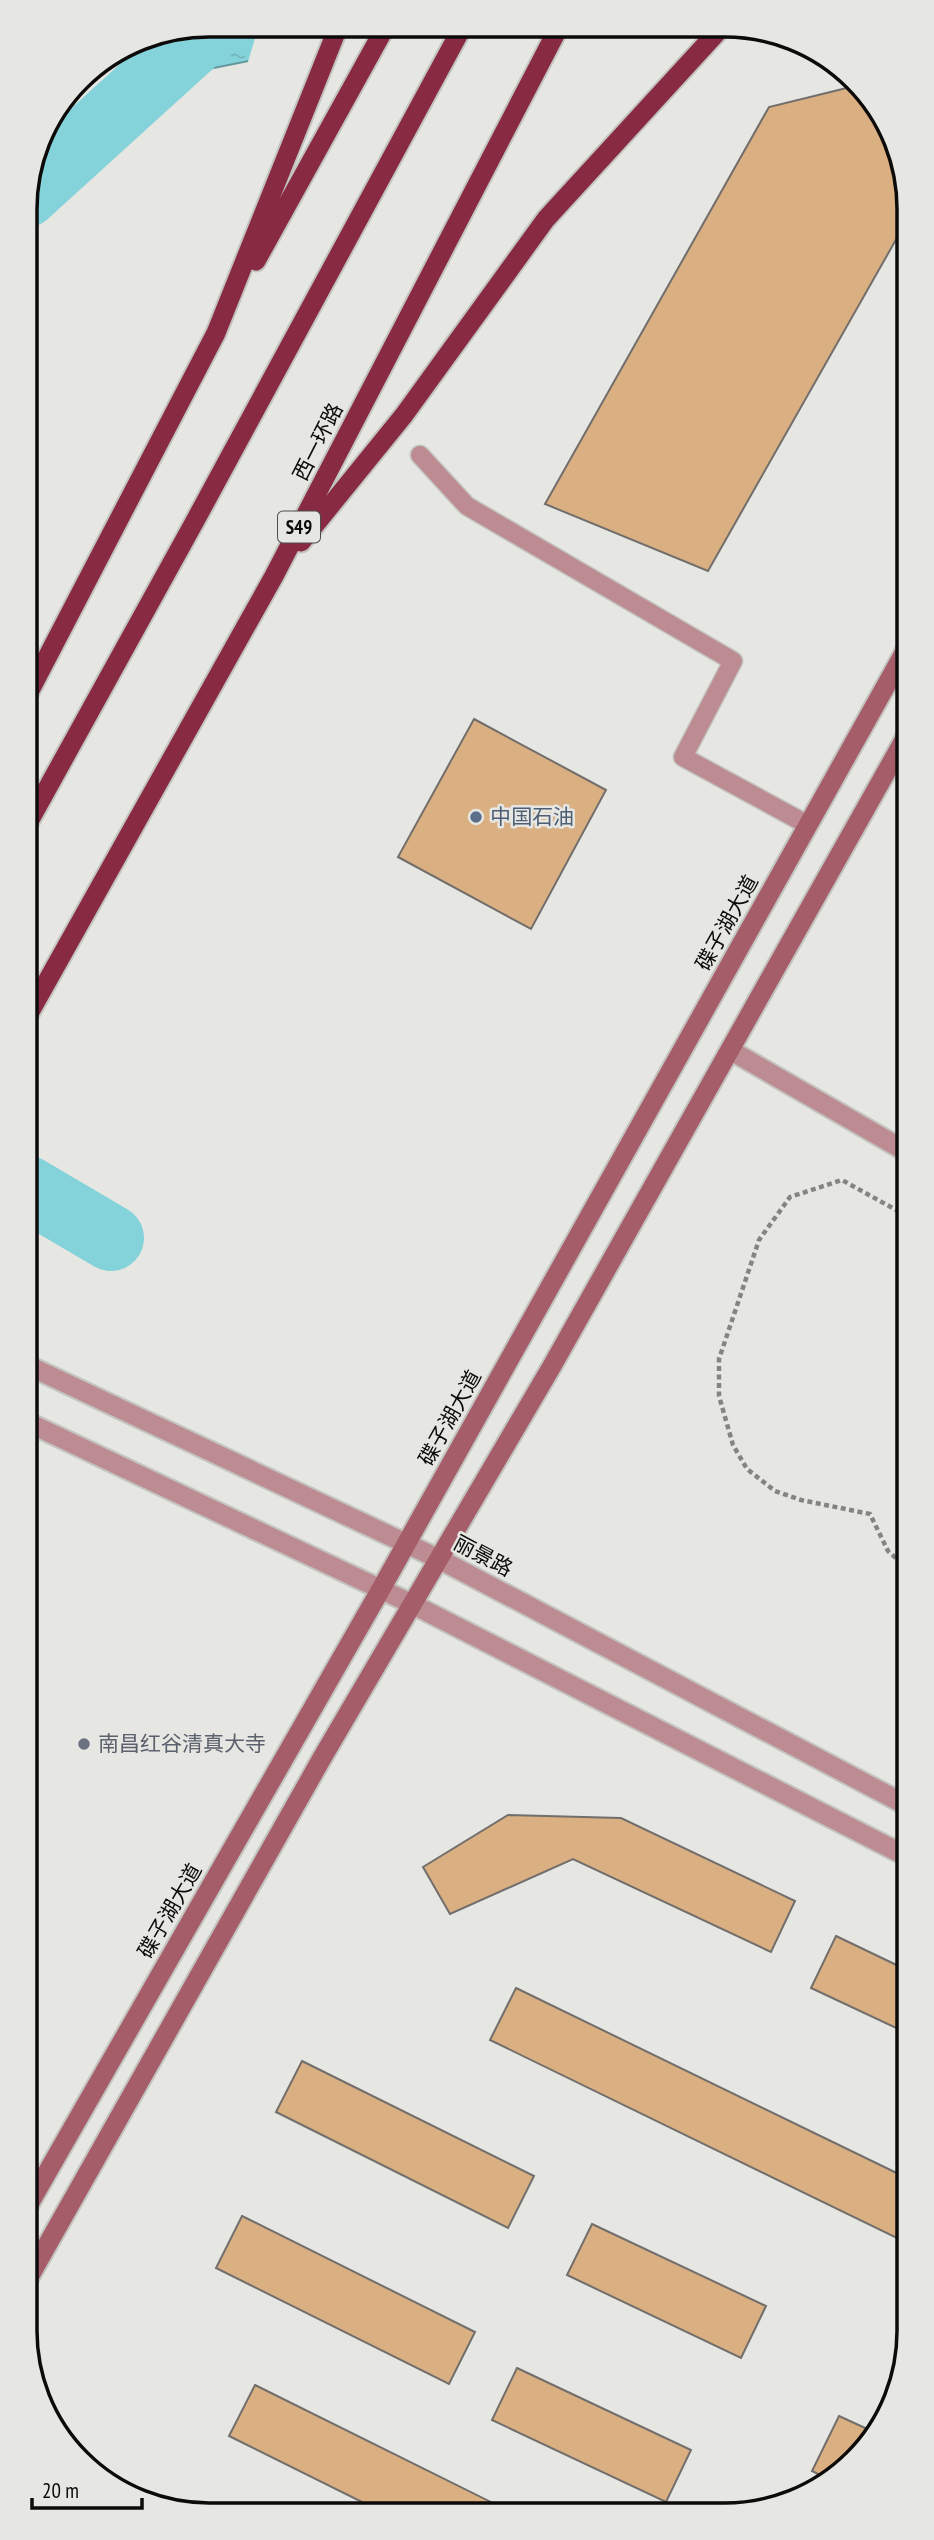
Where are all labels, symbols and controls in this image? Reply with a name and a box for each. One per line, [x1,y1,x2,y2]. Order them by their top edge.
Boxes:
street label: 西一环路 [286,398,349,485]
road number: S49 [278,512,320,542]
place label: 中国石油 [490,803,574,830]
marker: 中国石油 [468,809,484,825]
street label: 碟子湖大道 [689,870,764,975]
street label: 碟子湖大道 [412,1365,487,1470]
street label: 丽景路 [449,1529,517,1582]
place label: 南昌红谷清真大寺 [98,1730,266,1757]
marker: 南昌红谷清真大寺 [76,1736,92,1752]
street label: 碟子湖大道 [132,1859,208,1963]
scale bar [32,2466,142,2510]
text: 20 m [42,2477,79,2504]

